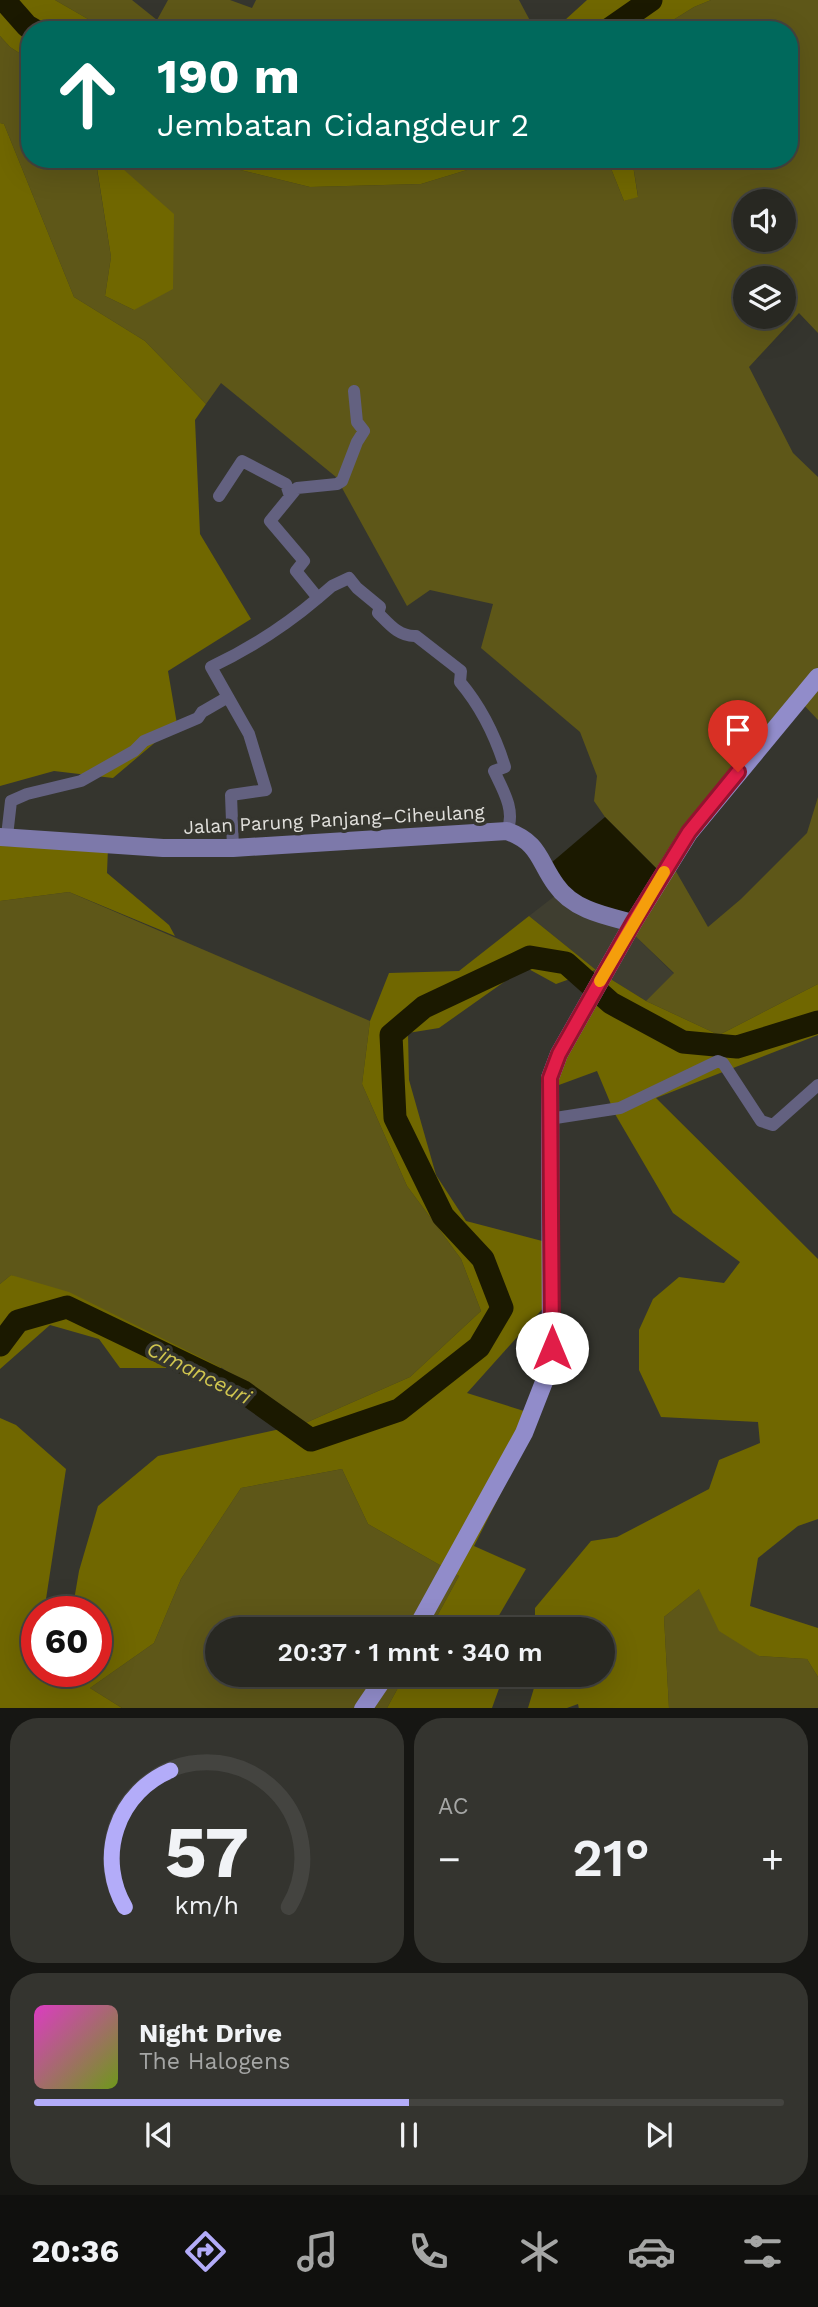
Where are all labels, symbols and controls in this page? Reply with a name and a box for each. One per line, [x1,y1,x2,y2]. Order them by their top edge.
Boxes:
text: 190 m [157,47,300,105]
icon: ahead [42,49,133,140]
text: Jembatan Cidangdeur 2 [157,106,529,144]
map controls [733,189,796,329]
button: sound [733,189,796,252]
button: layers [733,266,796,329]
pin [708,700,768,772]
icon: arrive [719,711,757,749]
street label: Jalan Parung Panjang–Ciheulang [183,800,486,839]
position arrow [515,1311,589,1385]
water label: Cimanceuri [143,1336,256,1410]
speed limit sign: 60 [21,1596,112,1687]
text: 20:37 · 1 mnt · 340 m [277,1637,543,1667]
text: AC [438,1793,468,1820]
text: 57 [165,1809,249,1895]
text: 21° [572,1828,650,1889]
text: − [438,1837,461,1881]
text: + [761,1837,784,1881]
text: km/h [175,1890,239,1919]
text: Night Drive [139,2018,282,2048]
text: The Halogens [139,2048,290,2075]
icon: previous [140,2116,178,2154]
icon: pause [390,2116,428,2154]
icon: next [640,2116,678,2154]
icon: directions [181,2227,230,2276]
icon: music [293,2227,342,2276]
icon: phone [404,2227,453,2276]
icon: climate [515,2227,564,2276]
icon: car [627,2227,676,2276]
icon: filters [738,2227,787,2276]
text: 20:36 [31,2232,119,2270]

